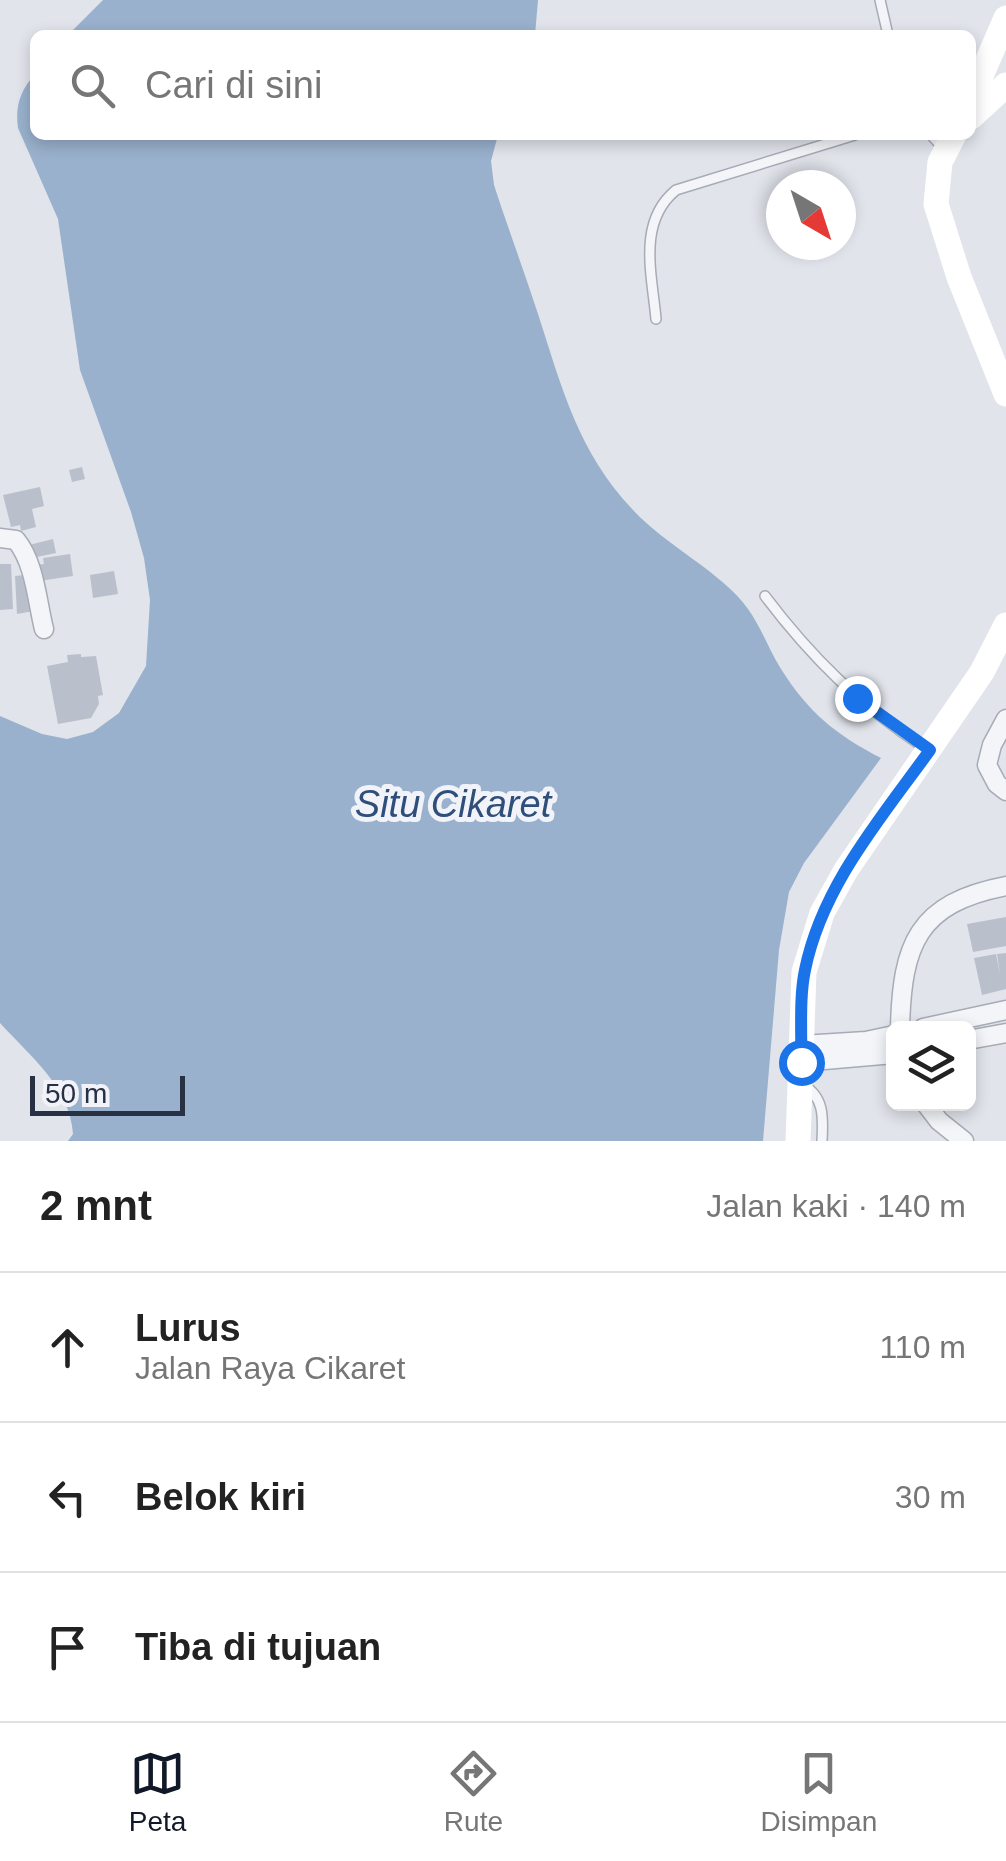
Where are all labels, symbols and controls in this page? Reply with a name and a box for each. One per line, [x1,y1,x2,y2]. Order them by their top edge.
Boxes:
search box [30,30,976,140]
icon: search [65,58,120,113]
text: Cari di sini [145,64,322,106]
north arrow [766,170,856,260]
route end [835,676,881,722]
water label: Situ Cikaret [355,783,553,825]
map controls [886,1021,976,1111]
button: layers [886,1021,976,1111]
route start [779,1040,825,1086]
scale bar [30,1071,185,1116]
text: 50 m [45,1078,107,1109]
text: 2 mnt [40,1182,152,1229]
text: Jalan kaki · 140 m [706,1188,966,1224]
text: Lurus [135,1307,241,1349]
icon: ahead [40,1320,95,1375]
text: 110 m [879,1329,966,1365]
text: Jalan Raya Cikaret [135,1350,405,1386]
icon: left [40,1470,95,1525]
text: Belok kiri [135,1476,306,1518]
text: 30 m [895,1479,966,1515]
icon: arrive [40,1620,95,1675]
text: Tiba di tujuan [135,1626,381,1668]
tab: Peta [129,1746,186,1838]
tab: Rute [444,1746,503,1838]
tab: Disimpan [761,1746,877,1838]

